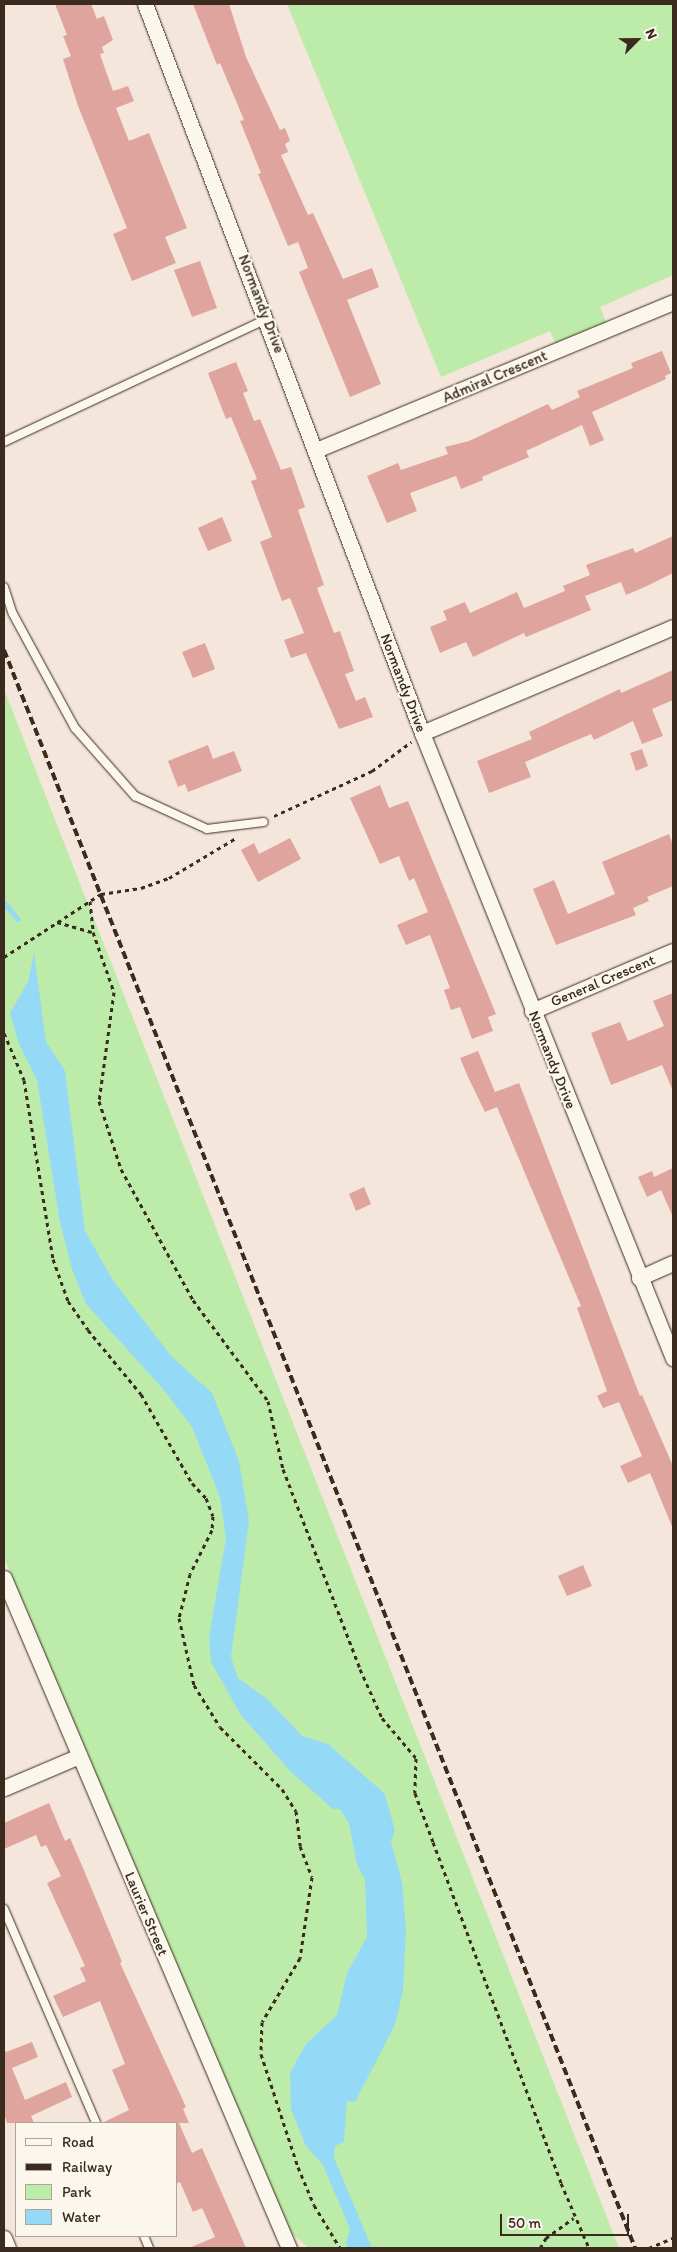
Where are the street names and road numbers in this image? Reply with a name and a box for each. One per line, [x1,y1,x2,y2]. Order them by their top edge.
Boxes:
street label: Normandy Drive [234,252,288,356]
street label: Admiral Crescent [440,347,550,407]
street label: Normandy Drive [376,631,430,735]
street label: General Crescent [548,951,658,1011]
street label: Normandy Drive [524,1008,580,1112]
street label: Laurier Street [120,1869,172,1959]

